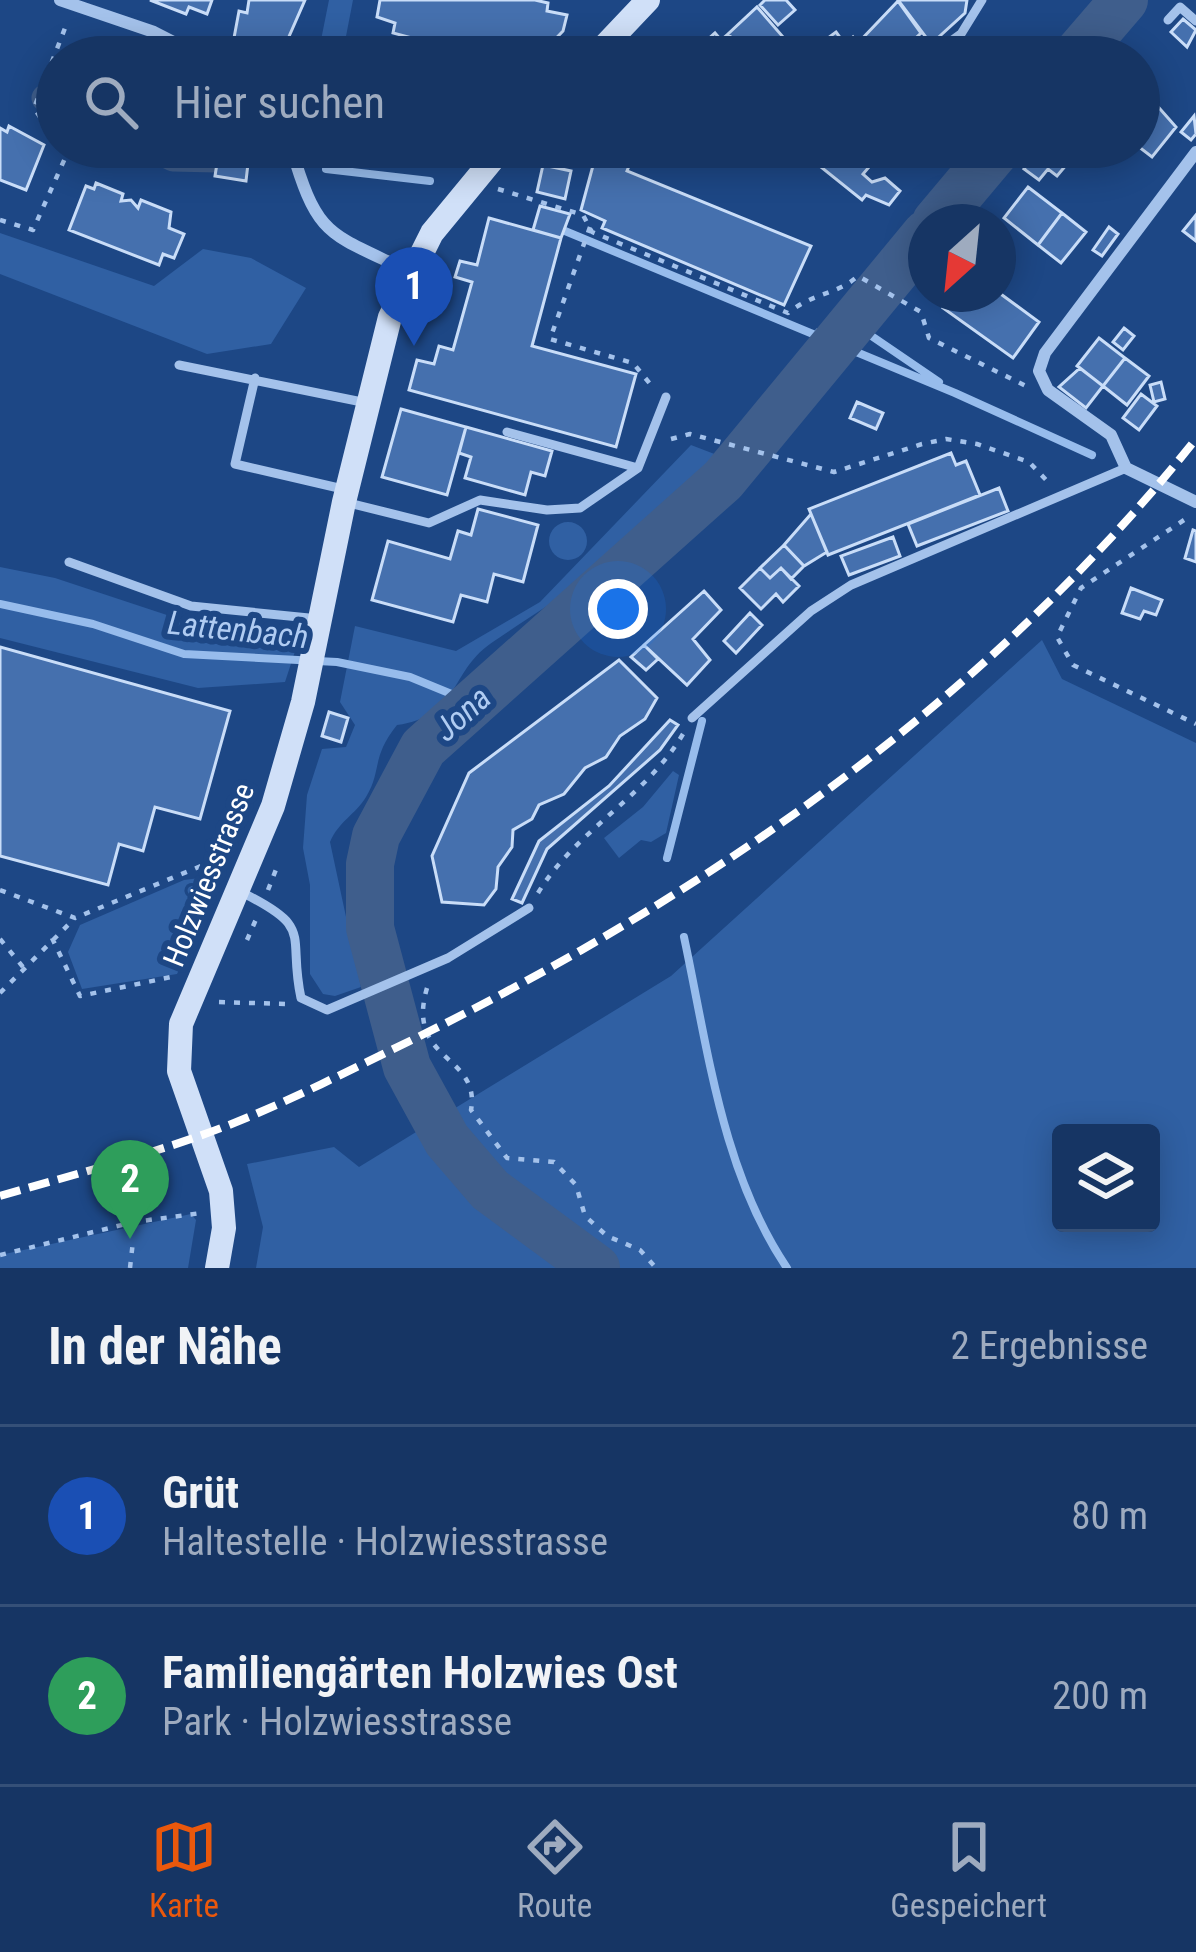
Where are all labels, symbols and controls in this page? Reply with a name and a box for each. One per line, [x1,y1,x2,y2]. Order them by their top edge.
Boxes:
search box [36,36,1160,168]
icon: search [78,69,144,135]
text: Hier suchen [174,76,385,129]
north arrow [908,204,1016,312]
pin: 1 [375,247,453,346]
your location [588,579,648,639]
water label: Lattenbach [166,603,310,656]
water label: Jona [426,678,499,749]
street label: Holzwiesstrasse [156,778,261,972]
map controls [1052,1124,1160,1232]
button: layers [1052,1124,1160,1232]
pin: 2 [91,1140,169,1239]
text: In der Nähe [48,1317,282,1376]
text: 2 Ergebnisse [950,1323,1148,1369]
text: Grüt [162,1466,239,1519]
text: 1 [77,1493,97,1539]
text: 80 m [1071,1493,1148,1539]
text: Haltestelle · Holzwiesstrasse [162,1519,608,1565]
text: Familiengärten Holzwies Ost [162,1646,678,1699]
text: 2 [77,1673,97,1719]
text: 200 m [1052,1673,1148,1719]
text: Park · Holzwiesstrasse [162,1699,512,1745]
tab: Karte [149,1814,219,1925]
tab: Route [517,1814,592,1925]
tab: Gespeichert [890,1814,1047,1925]

